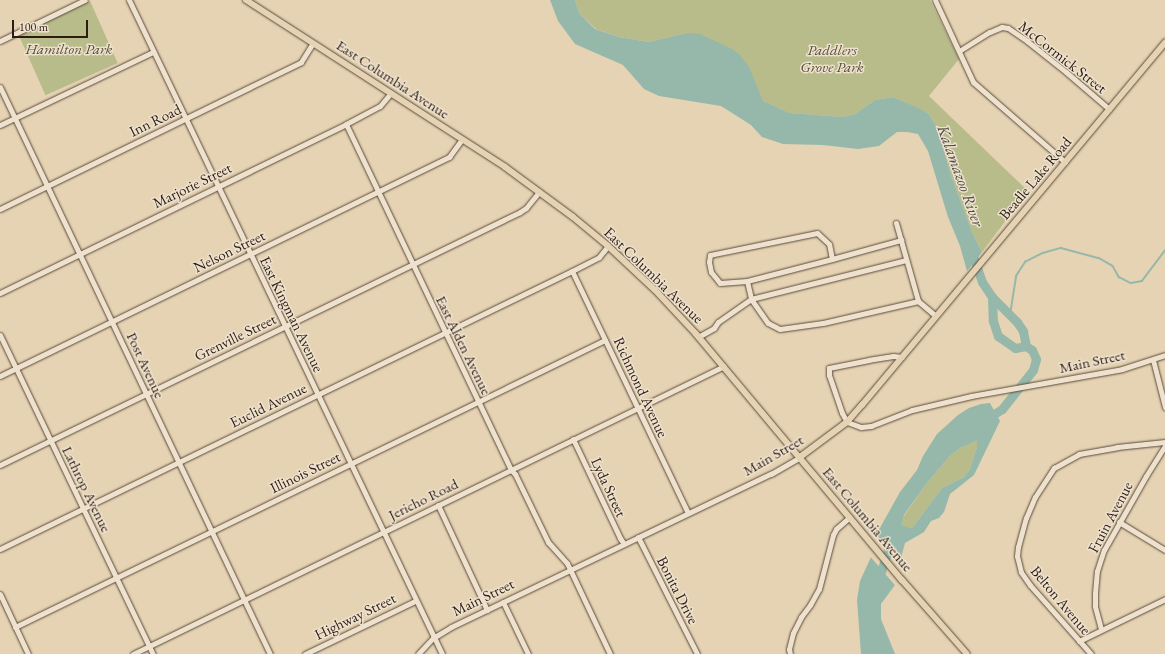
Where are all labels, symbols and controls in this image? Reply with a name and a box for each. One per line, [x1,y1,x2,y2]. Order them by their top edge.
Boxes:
scale bar [14,12,90,38]
street label: McCormick Street [1015,17,1111,97]
text: 100 m [19,19,48,35]
street label: East Columbia Avenue [333,36,453,122]
park label: Hamilton Park [26,40,112,58]
park label: Paddlers Grove Park [800,40,864,75]
street label: Inn Road [126,100,184,140]
water label: Kalamazoo River [933,123,987,229]
street label: Beadle Lake Road [995,133,1075,223]
street label: Marjorie Street [150,158,234,212]
street label: East Columbia Avenue [601,223,707,327]
street label: Nelson Street [190,226,268,276]
street label: East Kingman Avenue [256,253,328,375]
street label: East Alden Avenue [432,293,496,397]
street label: Grenville Street [191,309,279,365]
street label: Post Avenue [123,329,169,401]
street label: Richmond Avenue [610,334,672,440]
street label: Main Street [1057,345,1127,377]
street label: Euclid Avenue [227,379,309,431]
street label: Main Street [740,431,806,479]
street label: Lathrop Avenue [58,443,116,535]
street label: Illinois Street [267,447,343,497]
street label: Lyda Street [587,454,631,520]
street label: East Columbia Avenue [819,463,917,575]
street label: Jericho Road [385,474,461,524]
street label: Fruin Avenue [1084,478,1136,556]
street label: Bonita Drive [653,553,703,627]
street label: Belton Avenue [1027,562,1095,638]
street label: Main Street [449,574,517,620]
street label: Highway Street [311,589,399,643]

